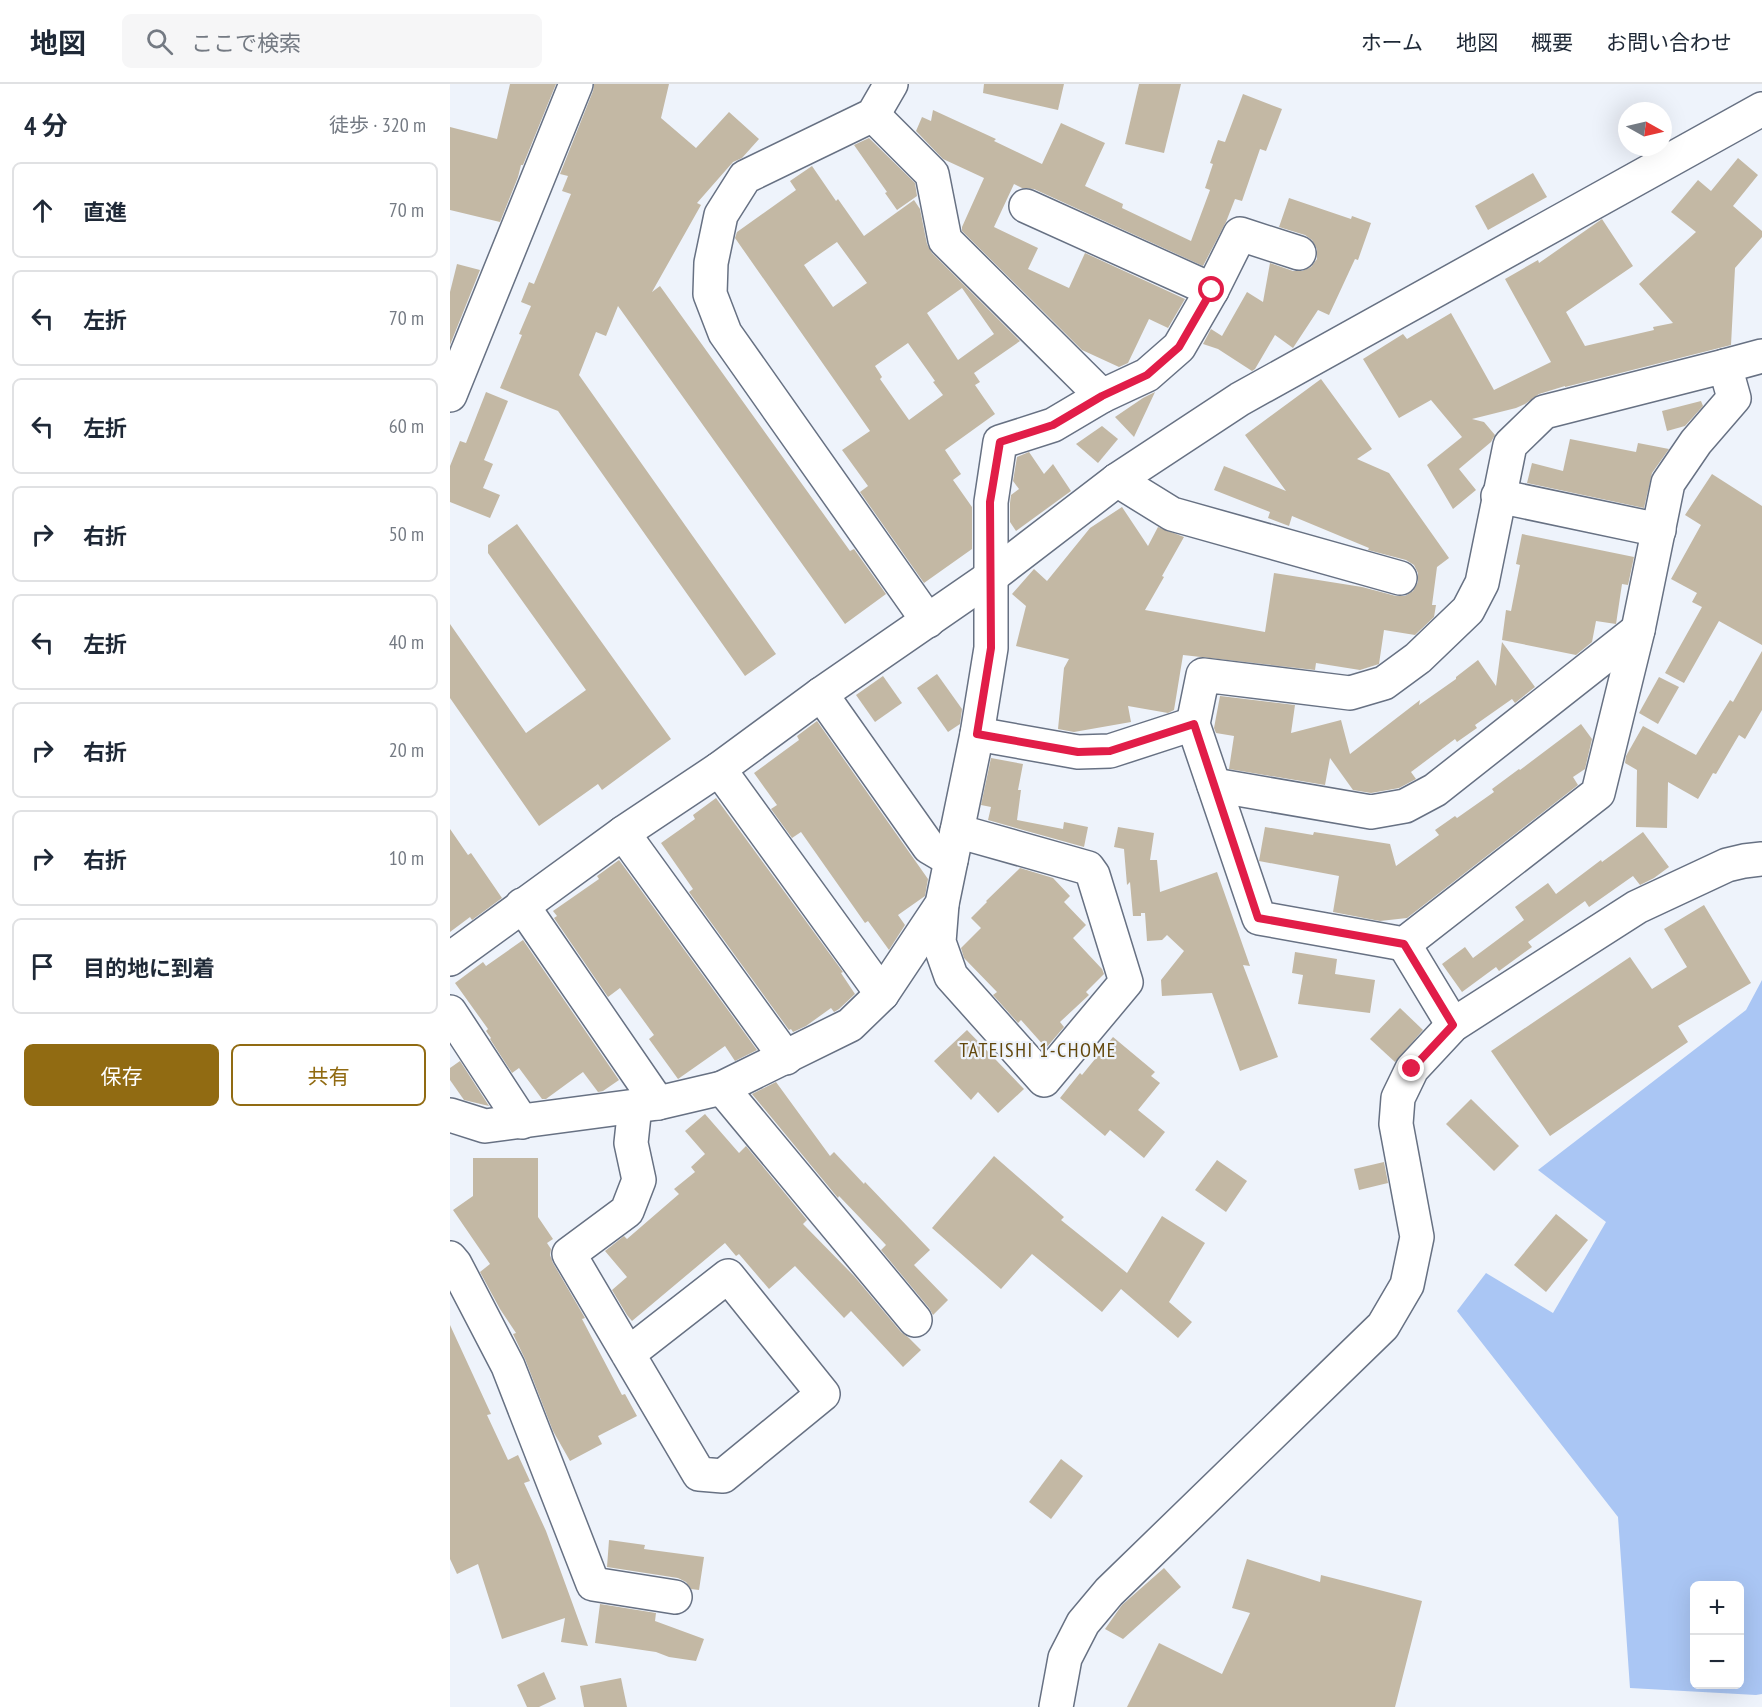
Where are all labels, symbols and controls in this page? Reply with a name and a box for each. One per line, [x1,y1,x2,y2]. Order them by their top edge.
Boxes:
search box [122,14,542,68]
text: 地図 [30,24,86,61]
icon: search [143,25,176,58]
text: ここで検索 [191,29,301,57]
text: ホーム [1361,29,1423,56]
text: 地図 [1456,29,1498,56]
text: 概要 [1531,29,1573,56]
text: お問い合わせ [1606,29,1732,56]
north arrow [1618,102,1672,156]
text: 4 分 [24,109,68,142]
text: 徒歩 · 320 m [329,112,426,138]
icon: ahead [26,194,59,227]
text: 70 m [389,197,424,223]
text: 直進 [83,198,127,226]
route start [1198,276,1224,302]
icon: left [26,302,59,335]
text: 70 m [389,305,424,331]
text: 左折 [83,306,127,334]
icon: left [26,410,59,443]
text: 60 m [389,413,424,439]
text: 左折 [83,414,127,442]
icon: right [26,518,59,551]
text: 50 m [389,521,424,547]
text: 右折 [83,522,127,550]
icon: left [26,626,59,659]
text: 40 m [389,629,424,655]
text: 左折 [83,630,127,658]
icon: right [26,734,59,767]
text: 20 m [389,737,424,763]
text: 右折 [83,738,127,766]
icon: right [26,842,59,875]
text: 10 m [389,845,424,871]
text: 右折 [83,846,127,874]
icon: arrive [26,950,59,983]
text: 目的地に到着 [83,954,215,982]
district label: TATEISHI 1-CHOME [959,1037,1117,1063]
button: 保存 [24,1044,219,1106]
button: 共有 [231,1044,426,1106]
route end [1398,1055,1424,1081]
map controls [1690,1581,1744,1689]
button: + [1690,1581,1744,1635]
button: − [1690,1635,1744,1689]

